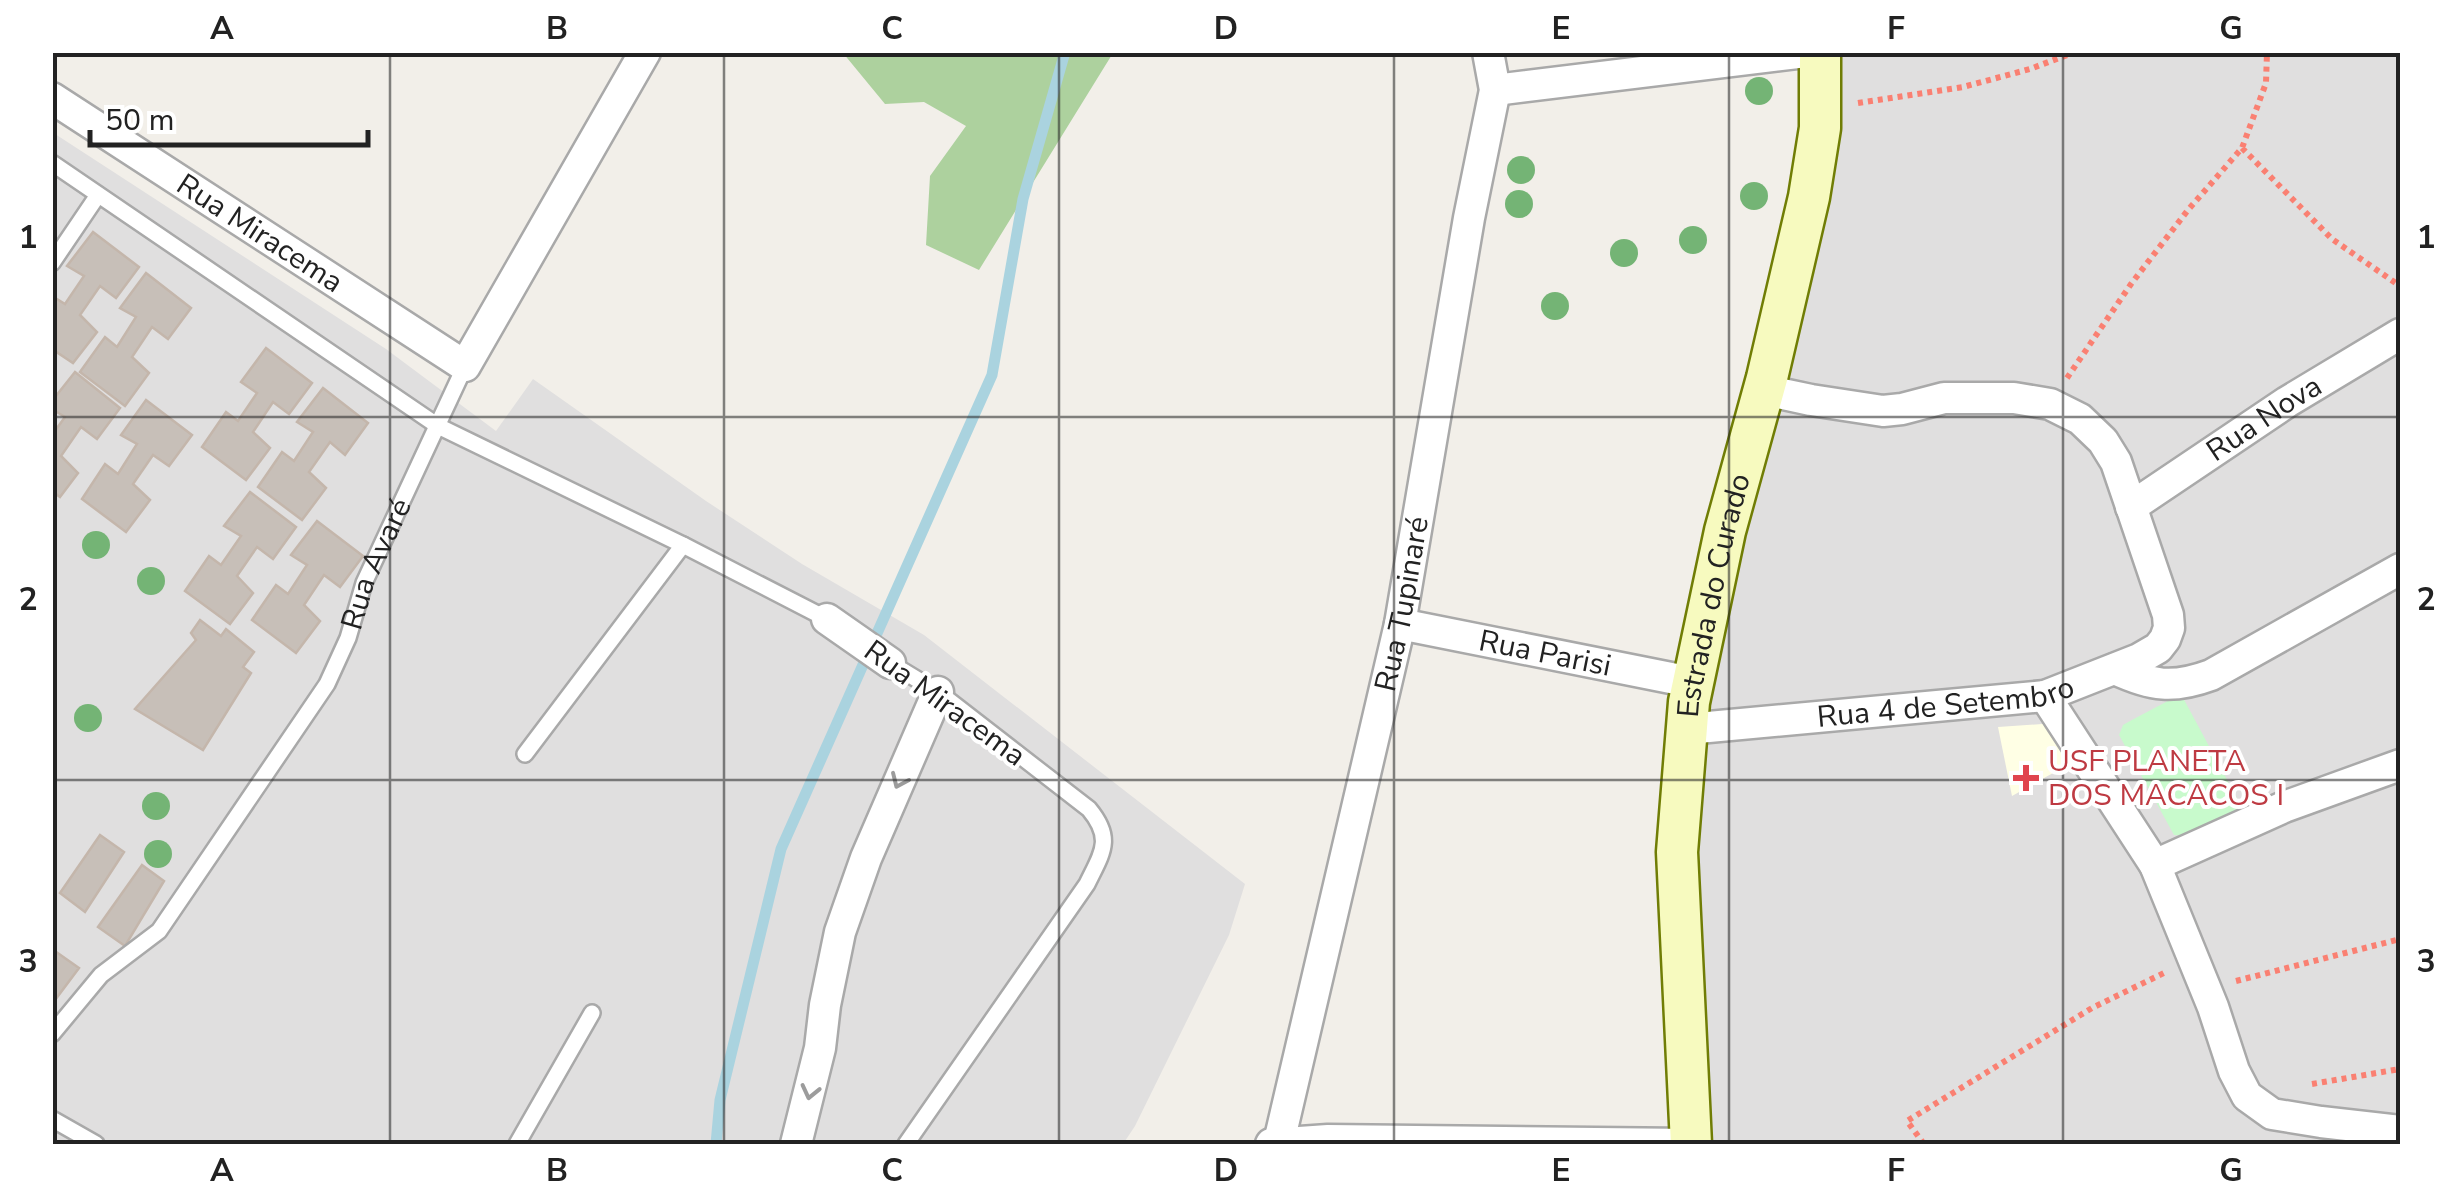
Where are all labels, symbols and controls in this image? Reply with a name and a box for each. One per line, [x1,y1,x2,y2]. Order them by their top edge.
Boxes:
text: A [210,7,234,50]
text: B [546,7,568,50]
text: C [881,7,903,50]
text: D [1214,7,1238,50]
text: E [1551,7,1571,50]
text: F [1887,7,1905,50]
text: G [2219,7,2243,50]
scale bar [90,85,368,147]
text: 50 m [105,100,174,141]
street label: Rua Miracema [169,164,351,303]
text: 1 [18,216,38,259]
text: 1 [2416,216,2436,259]
street label: Rua Nova [2199,366,2330,471]
street label: Estrada do Curado [1668,469,1761,719]
street label: Rua Avaré [331,492,422,635]
street label: Rua Tupinaré [1365,514,1439,696]
text: 2 [18,578,38,621]
text: 2 [2416,578,2436,621]
street label: Rua Parisi [1475,620,1615,687]
street label: Rua Miracema [855,631,1034,776]
street label: Rua 4 de Setembro [1815,666,2080,738]
place label: USF PLANETA DOS MACACOS I [2048,741,2284,816]
marker: USF PLANETA DOS MACACOS I [2013,765,2039,791]
one-way arrow [891,771,911,789]
text: 3 [18,940,38,983]
text: 3 [2416,940,2436,983]
one-way arrow [801,1083,822,1100]
text: A [210,1149,234,1192]
text: B [546,1149,568,1192]
text: C [881,1149,903,1192]
text: D [1214,1149,1238,1192]
text: E [1551,1149,1571,1192]
text: F [1887,1149,1905,1192]
text: G [2219,1149,2243,1192]

